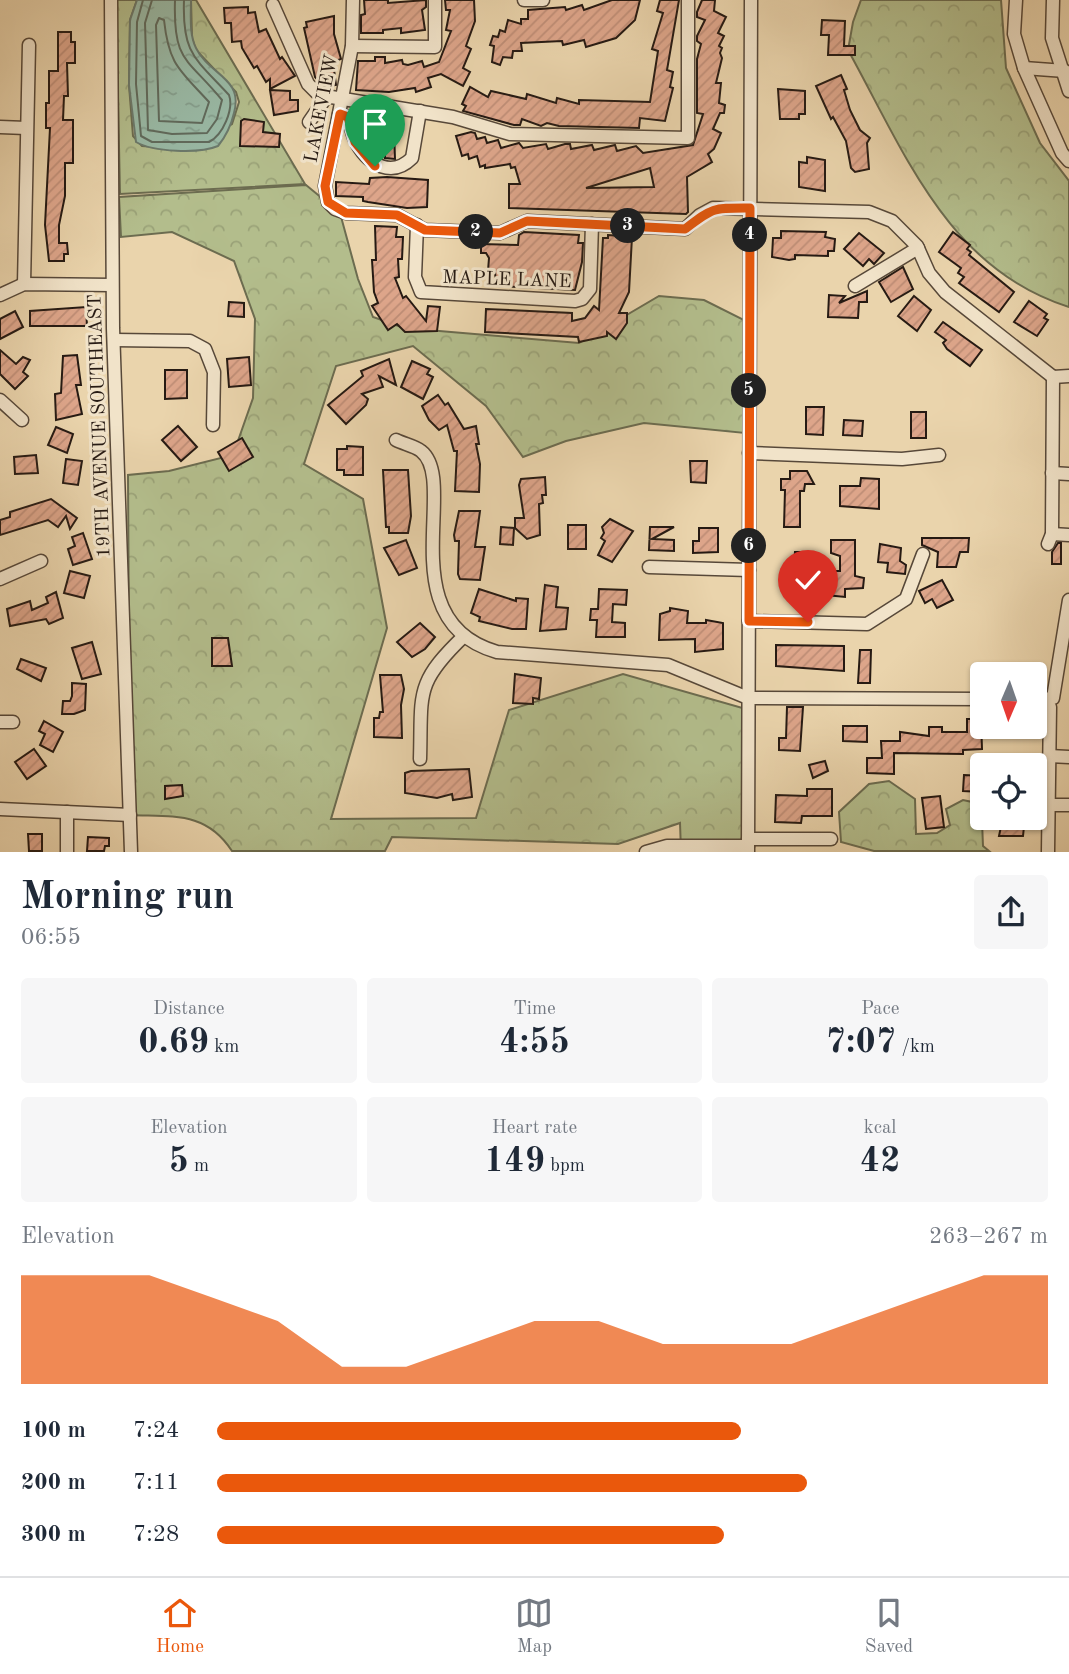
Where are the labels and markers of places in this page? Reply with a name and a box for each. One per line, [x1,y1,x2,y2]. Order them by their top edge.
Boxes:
pin [345,94,405,166]
pin: 3 [610,208,646,244]
pin: 2 [458,215,494,250]
pin: 4 [732,218,768,252]
pin: 5 [732,374,766,408]
pin: 6 [732,528,766,564]
pin [778,550,838,622]

